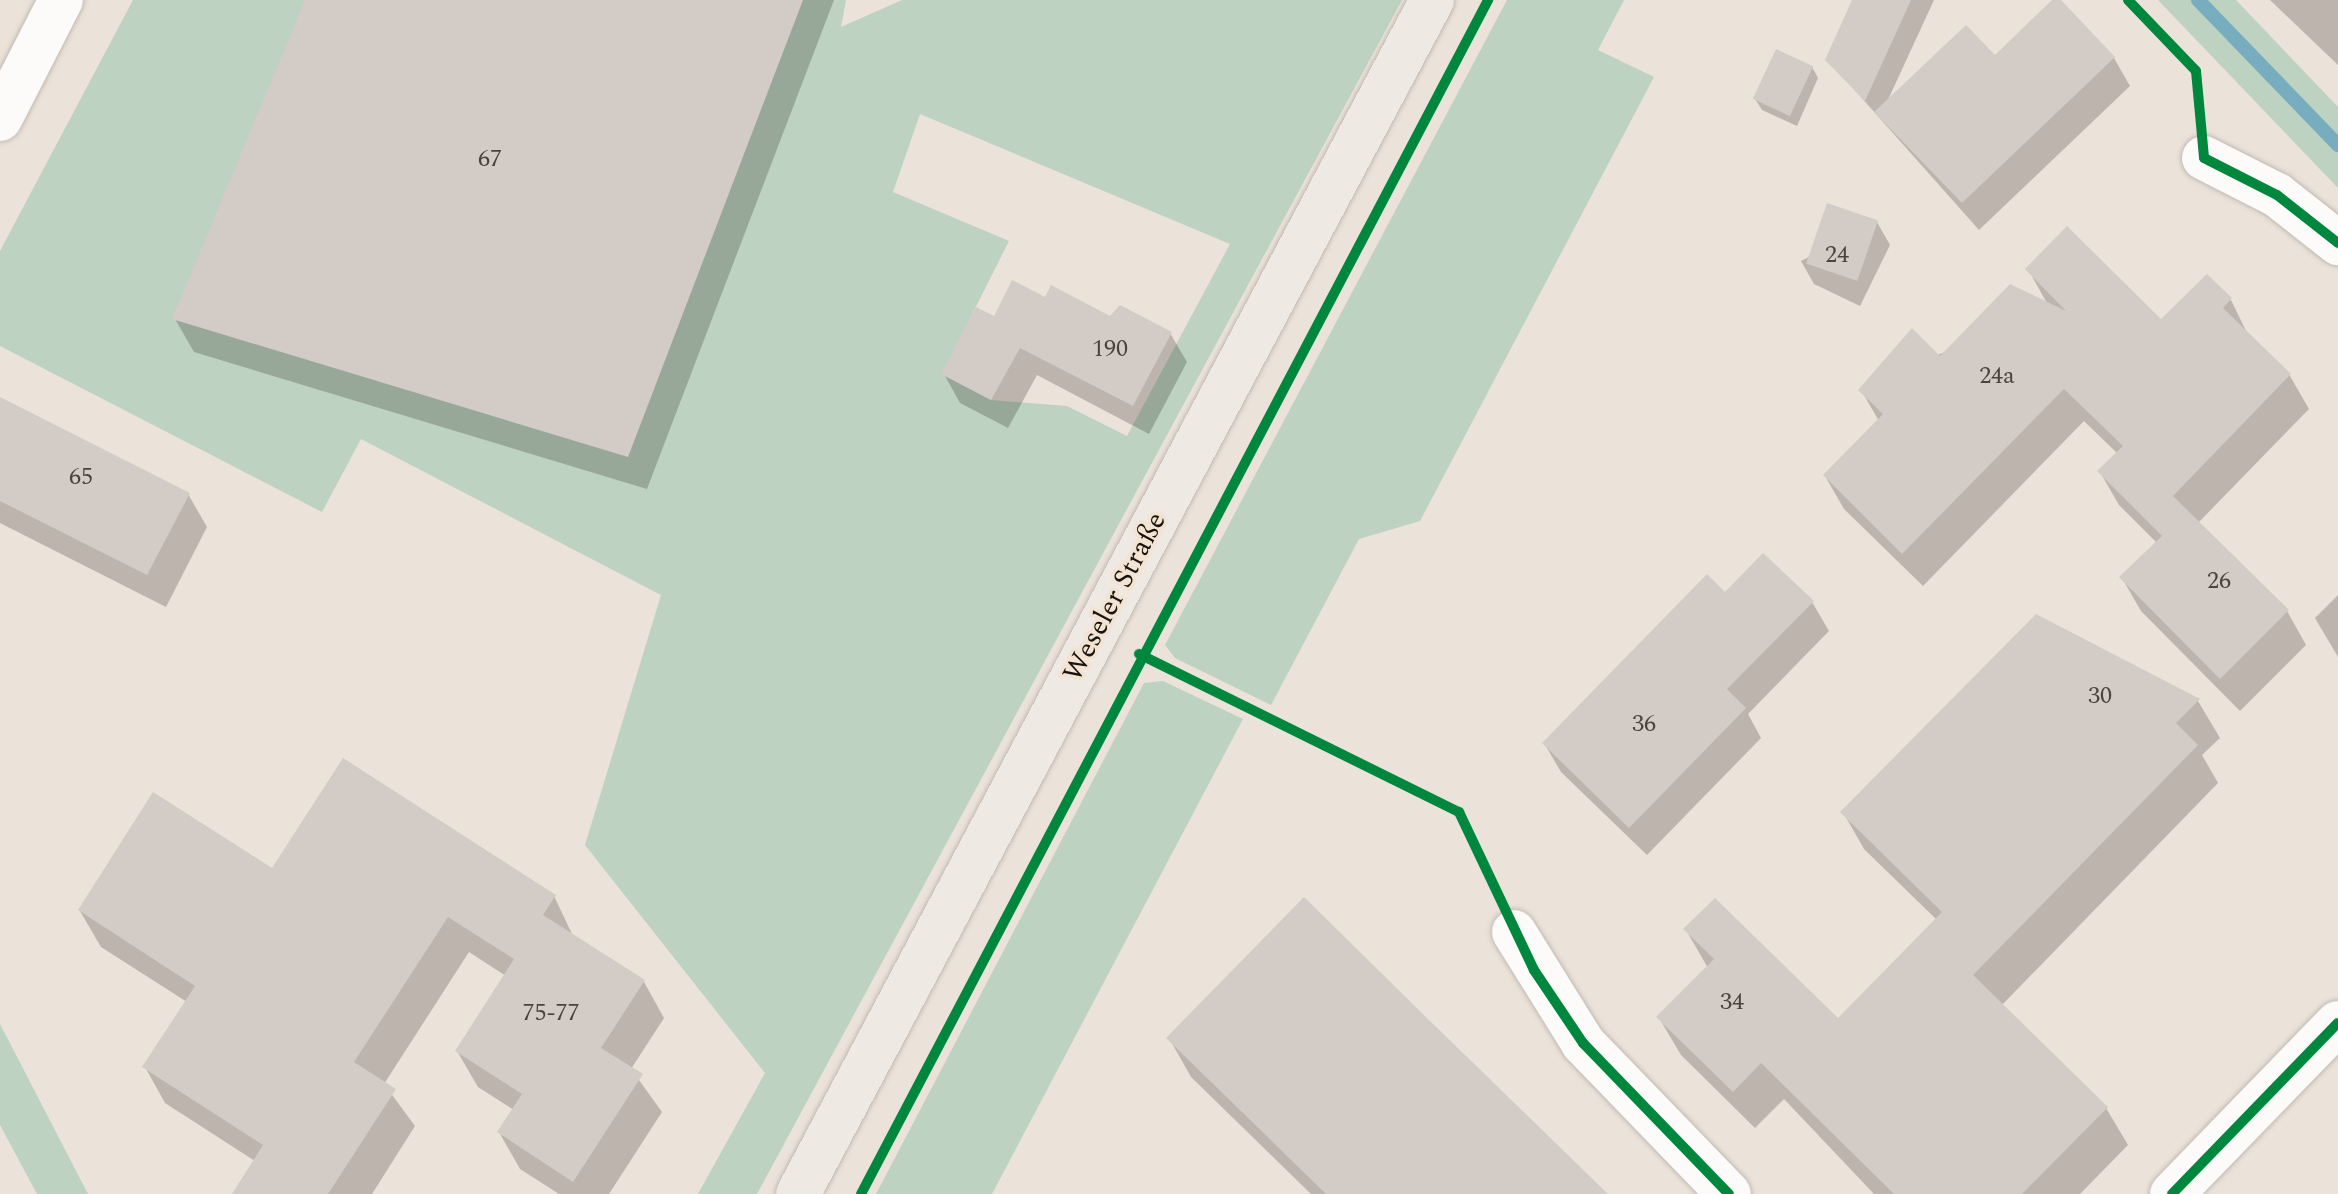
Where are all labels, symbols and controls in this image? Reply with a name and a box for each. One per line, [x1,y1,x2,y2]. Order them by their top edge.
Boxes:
house number: 67 [478,146,502,174]
house number: 24 [1825,242,1849,270]
house number: 190 [1092,336,1128,364]
house number: 24a [1979,363,2015,391]
house number: 65 [69,464,93,492]
street label: Weseler Straße [1056,507,1174,687]
house number: 26 [2207,568,2231,596]
house number: 30 [2088,683,2112,711]
house number: 36 [1632,711,1656,739]
house number: 34 [1720,989,1744,1017]
house number: 75-77 [523,1000,579,1028]

